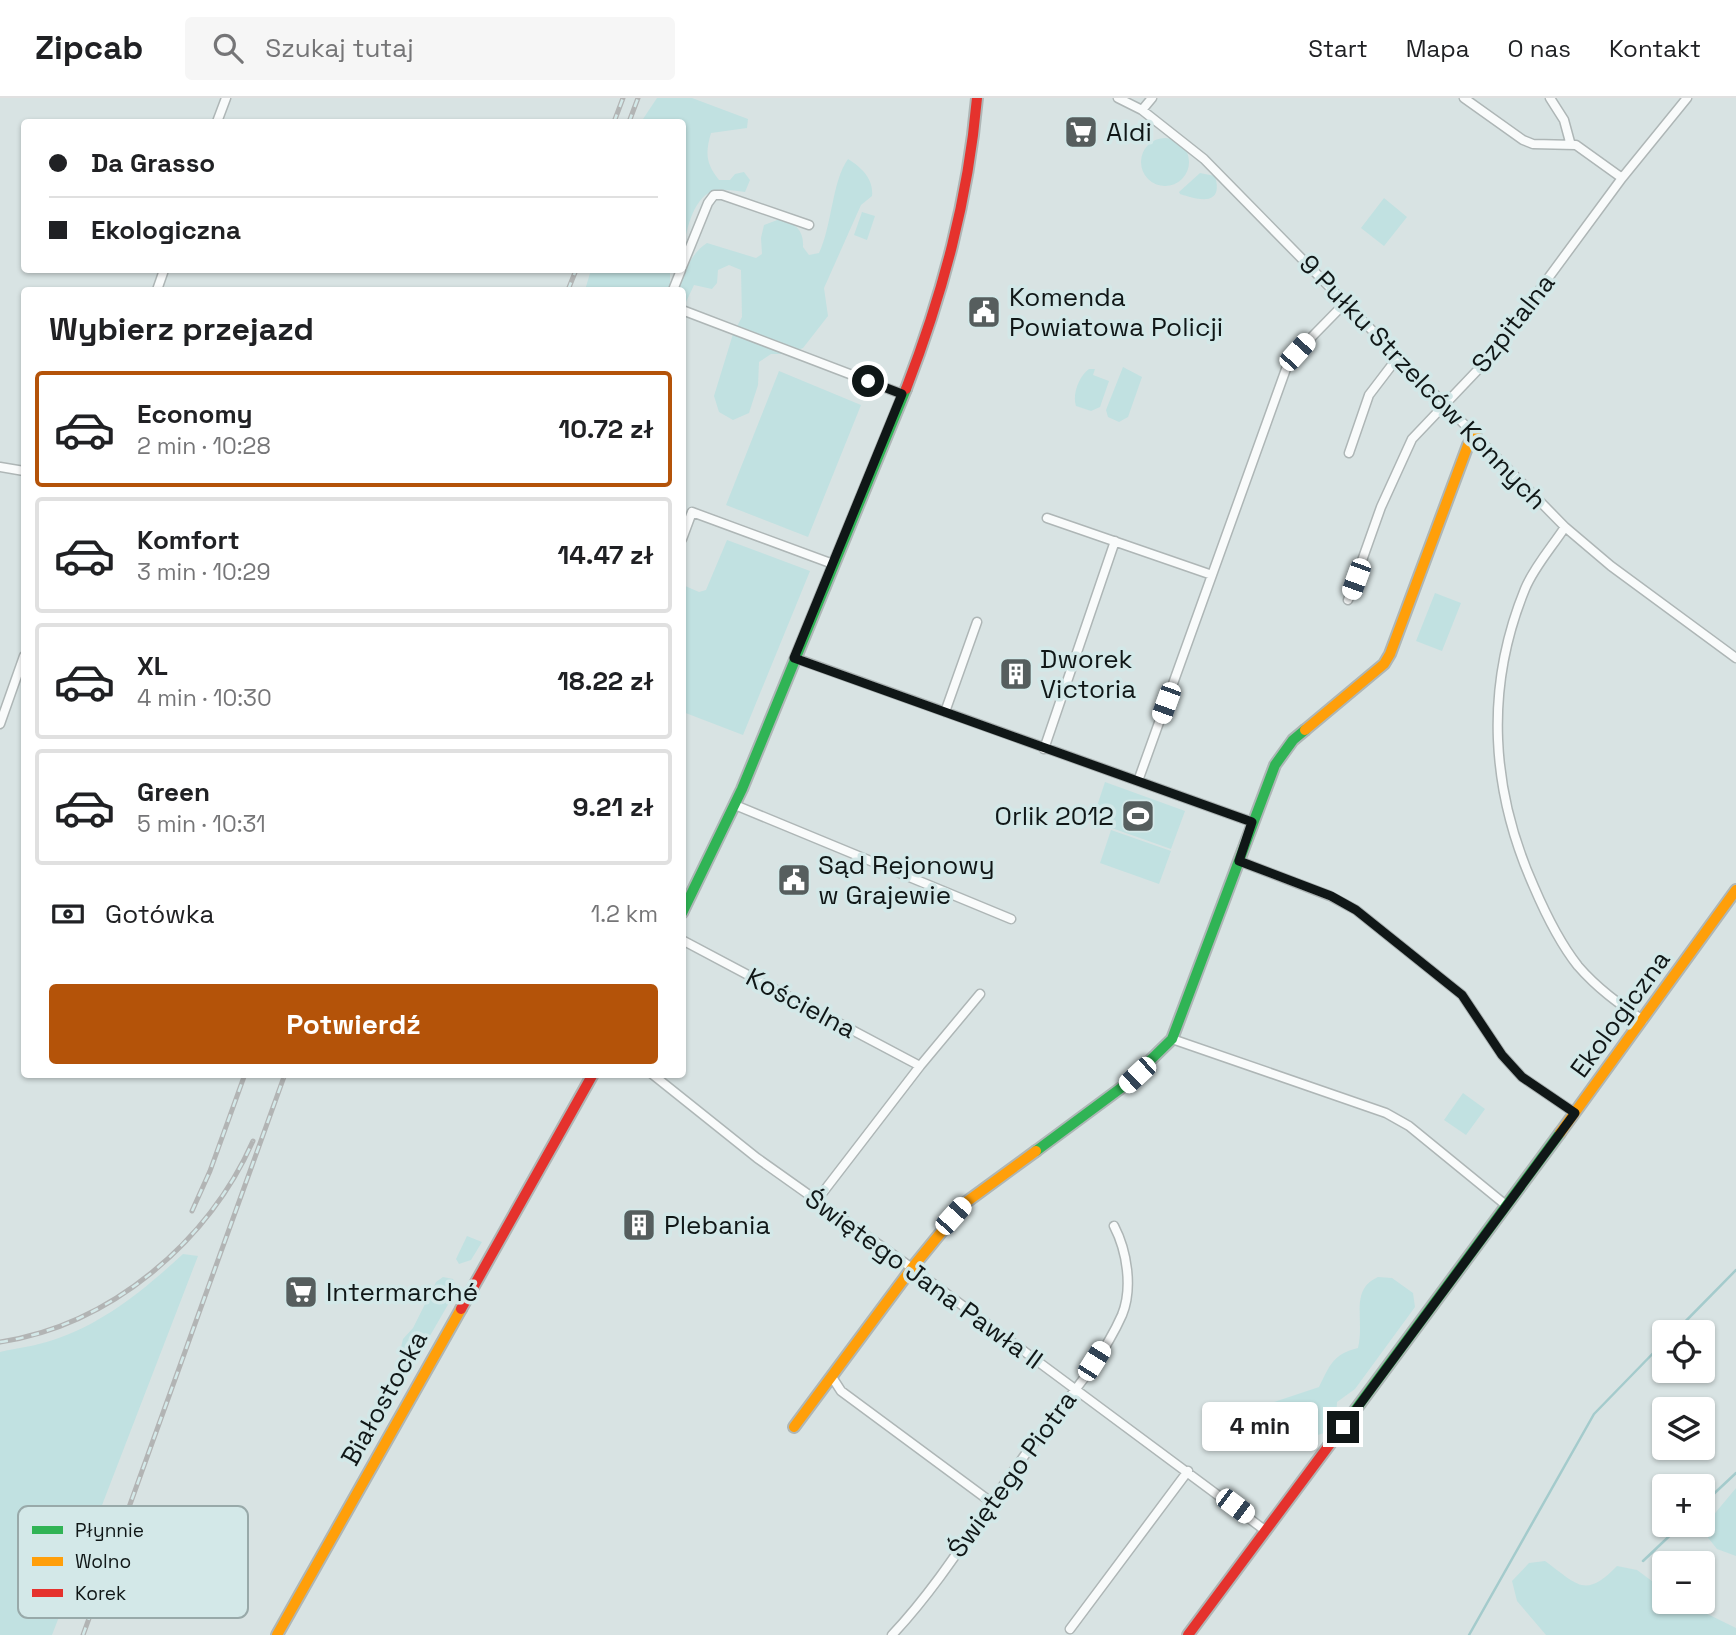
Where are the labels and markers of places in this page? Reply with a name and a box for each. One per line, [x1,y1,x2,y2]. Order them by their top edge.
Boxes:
supermarket icon: Aldi [1062,113,1100,151]
place label: Aldi [1106,115,1152,149]
place label: Komenda Powiatowa Policji [1009,280,1223,344]
public building icon: Komenda Powiatowa Policji [965,293,1003,331]
place label: Dworek Victoria [1040,642,1136,706]
building icon: Dworek Victoria [997,655,1035,693]
sports icon: Orlik 2012 [1119,797,1157,835]
place label: Orlik 2012 [995,799,1114,833]
place label: Sąd Rejonowy w Grajewie [818,848,995,912]
public building icon: Sąd Rejonowy w Grajewie [775,861,813,899]
building icon: Plebania [620,1206,658,1244]
place label: Plebania [664,1208,770,1242]
supermarket icon: Intermarché [282,1273,320,1311]
place label: Intermarché [326,1275,478,1309]

